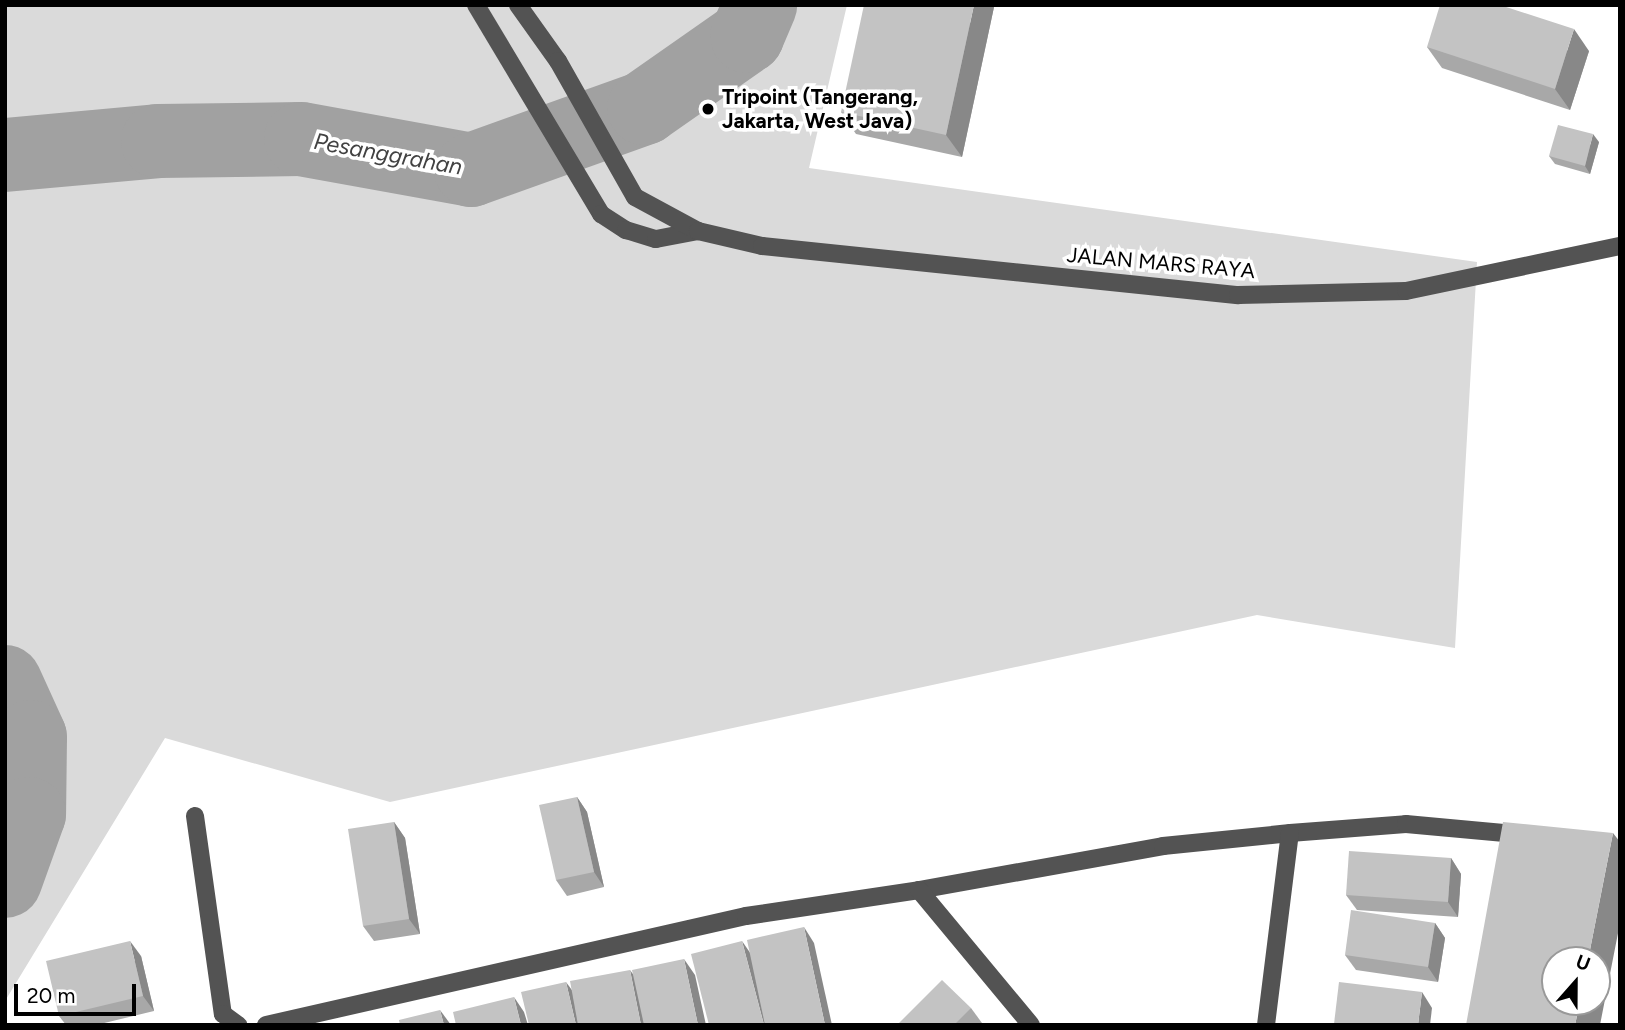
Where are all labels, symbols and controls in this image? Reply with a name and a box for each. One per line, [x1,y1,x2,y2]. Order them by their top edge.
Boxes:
place label: Tripoint (Tangerang, Jakarta, West Java) [722,84,918,134]
marker: Tripoint (Tangerang, Jakarta, West Java) [700,101,716,117]
water label: Pesanggrahan [312,127,464,181]
street label: JALAN MARS RAYA [1066,242,1256,284]
north arrow [1541,946,1611,1016]
text: U [1573,950,1593,976]
scale bar [18,970,140,1014]
text: 20 m [27,983,75,1008]

